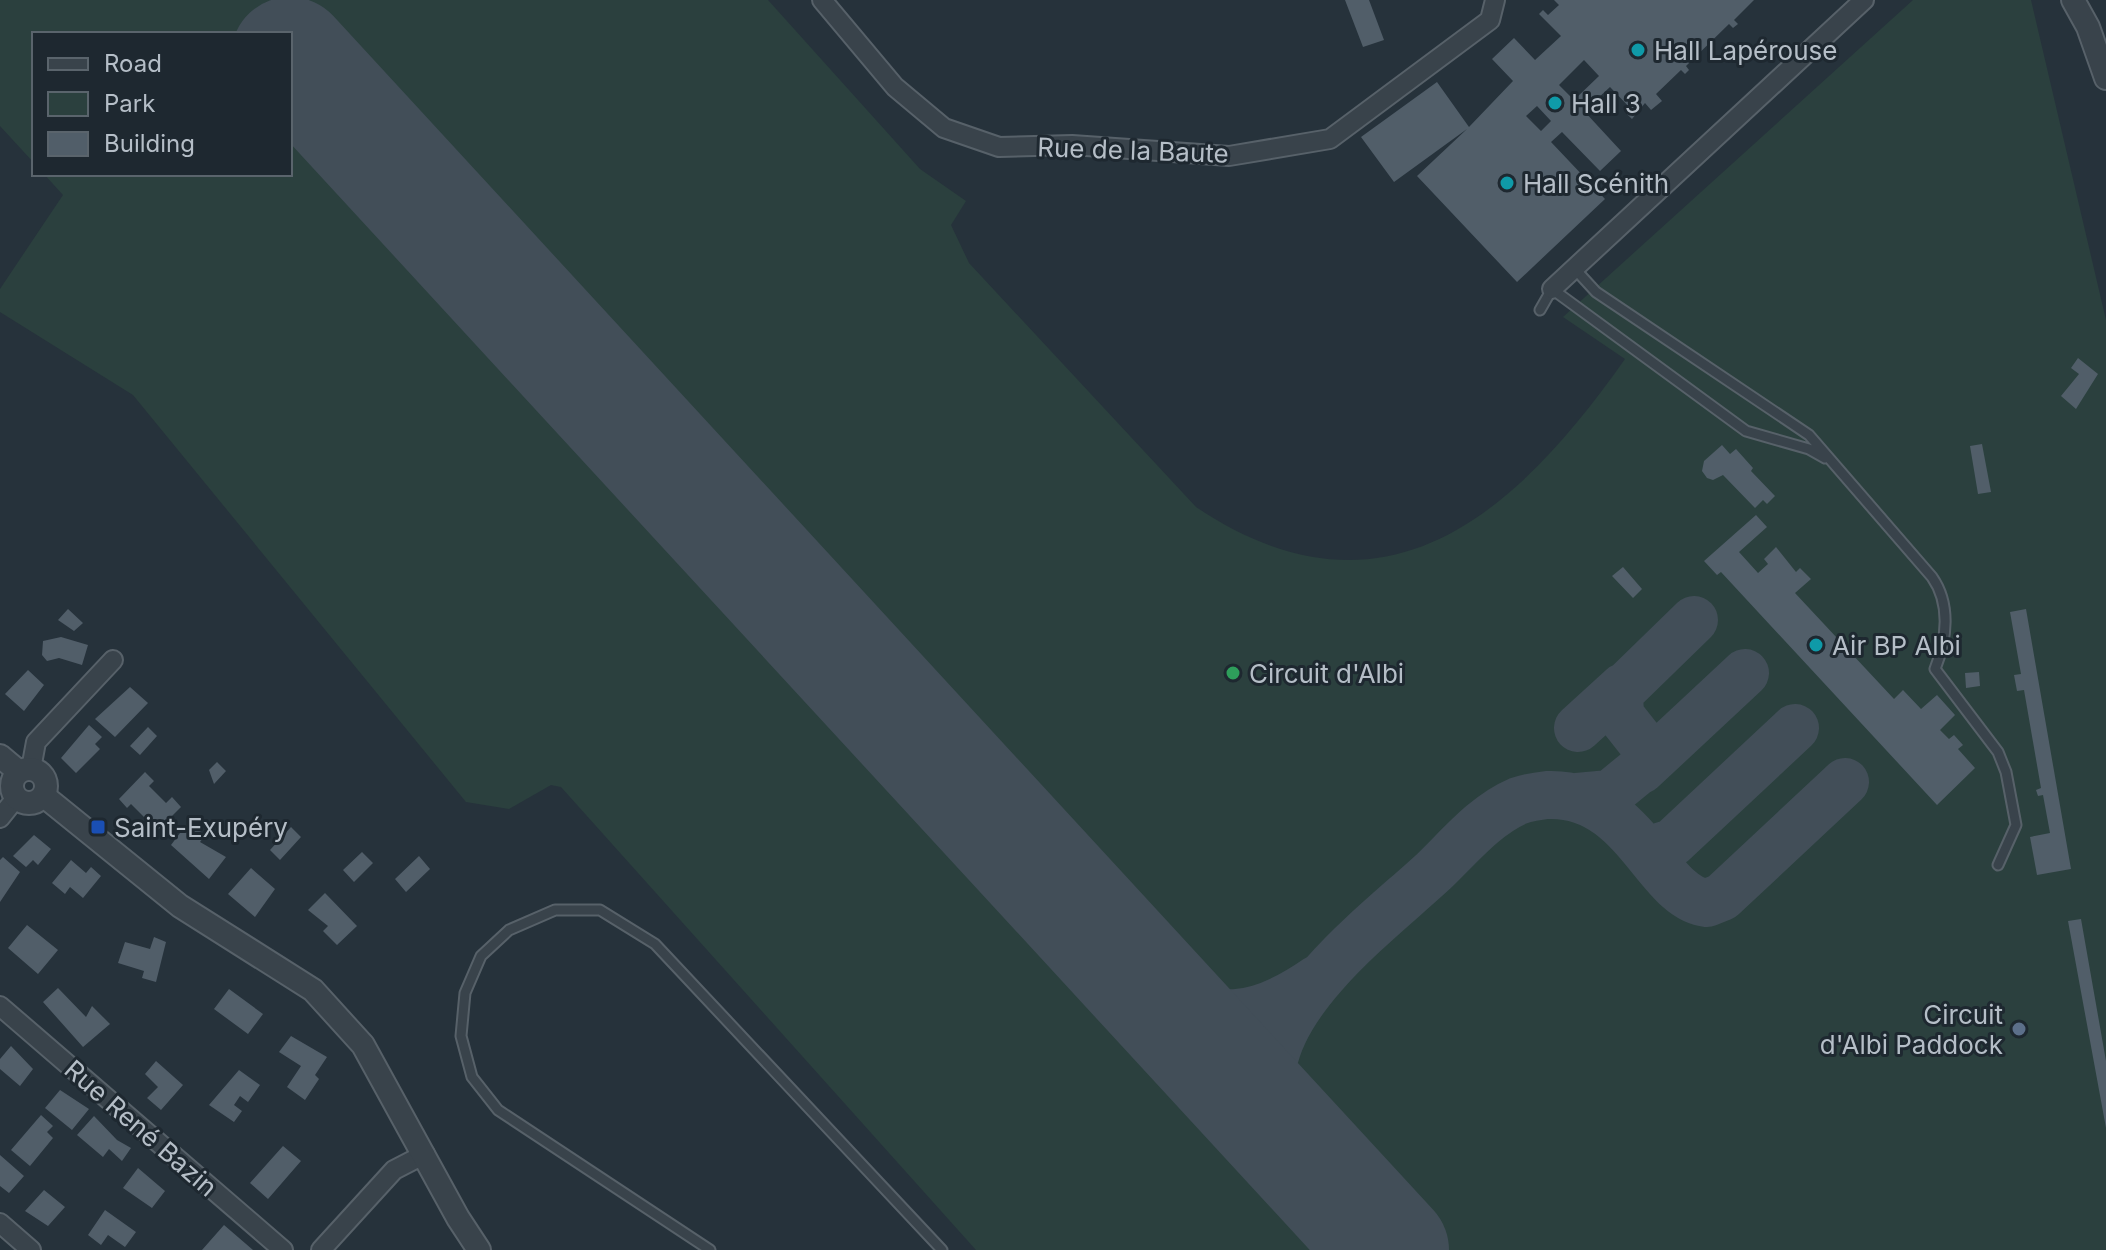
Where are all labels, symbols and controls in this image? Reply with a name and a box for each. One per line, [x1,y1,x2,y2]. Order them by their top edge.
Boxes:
legend [32,32,292,176]
place label: Hall Lapérouse [1654,35,1837,66]
marker: Hall Lapérouse [1629,41,1647,59]
text: Road [104,49,162,78]
place label: Hall 3 [1571,88,1641,119]
text: Park [104,89,155,118]
marker: Hall 3 [1546,94,1564,112]
text: Building [104,129,195,158]
street label: Rue de la Baute [1037,131,1229,169]
place label: Hall Scénith [1523,168,1669,199]
marker: Hall Scénith [1498,174,1516,192]
place label: Air BP Albi [1832,630,1961,661]
marker: Air BP Albi [1807,636,1825,654]
place label: Circuit d'Albi [1249,658,1404,689]
marker: Circuit d'Albi [1224,664,1242,682]
place label: Saint-Exupéry [114,812,288,843]
marker: Saint-Exupéry [89,818,107,836]
place label: Circuit d'Albi Paddock [1820,999,2003,1060]
marker: Circuit d'Albi Paddock [2010,1020,2028,1038]
street label: Rue René Bazin [59,1053,223,1203]

